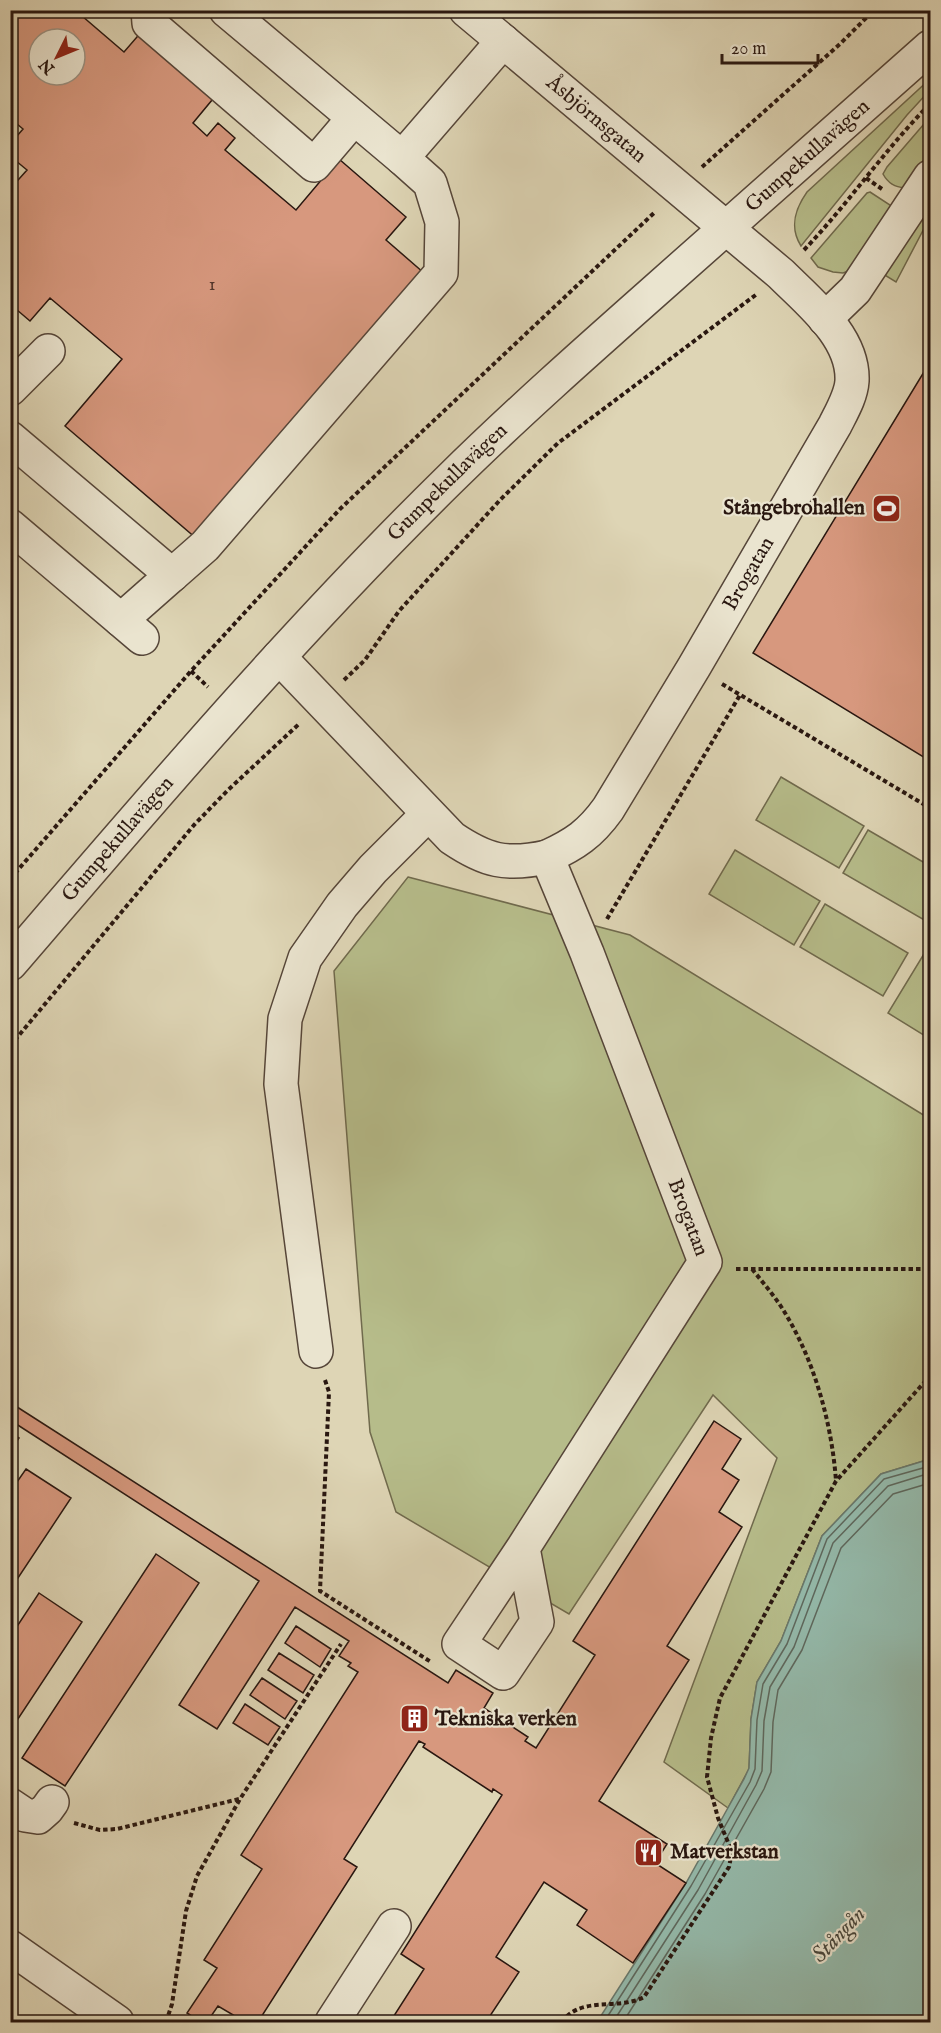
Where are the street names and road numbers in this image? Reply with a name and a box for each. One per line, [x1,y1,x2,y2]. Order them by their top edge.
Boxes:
street label: Åsbjörnsgatan [540,68,652,169]
street label: Gumpekullavägen [740,93,876,218]
street label: Gumpekullavägen [382,417,513,547]
street label: Brogatan [717,532,781,616]
street label: Gumpekullavägen [56,771,180,908]
street label: Brogatan [661,1175,715,1260]

